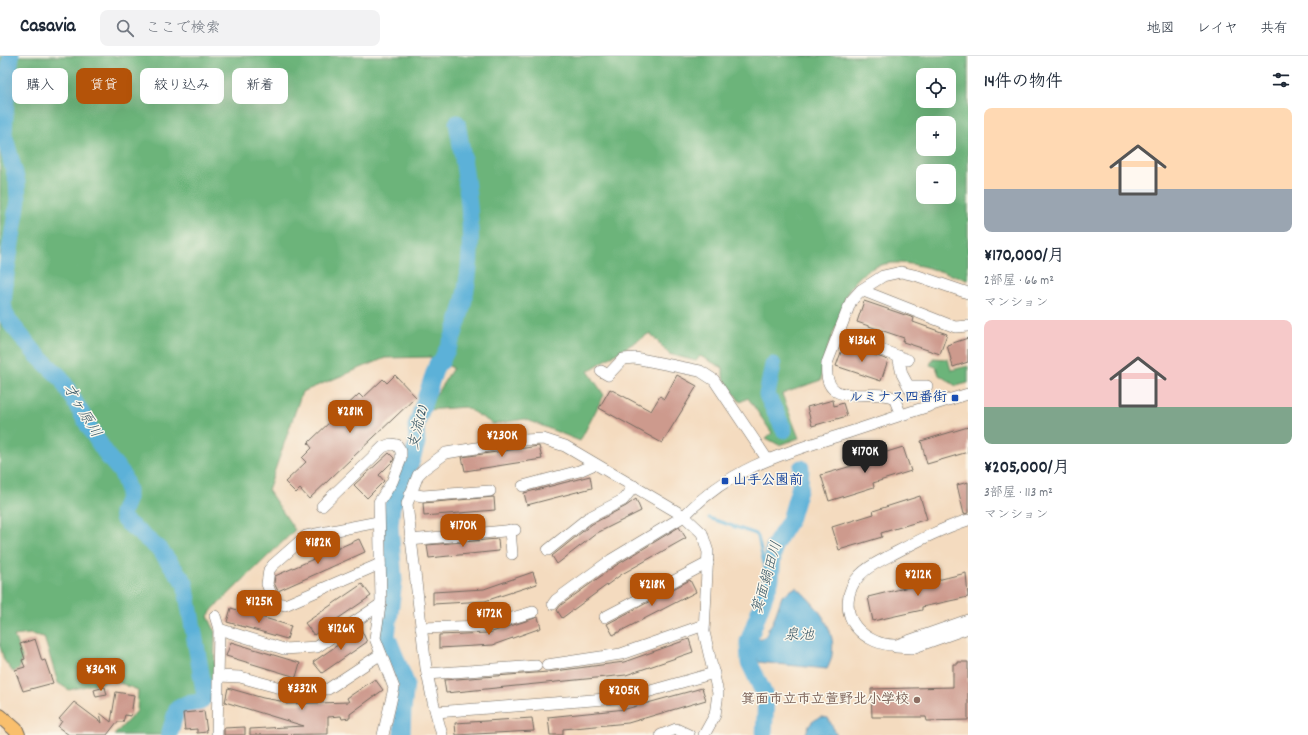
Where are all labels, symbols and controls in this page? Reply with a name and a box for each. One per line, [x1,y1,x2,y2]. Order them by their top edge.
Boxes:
search box [100,10,380,46]
text: Casavia [20,14,76,41]
icon: search [114,17,136,39]
text: ここで検索 [146,18,221,40]
text: 地図 [1147,19,1175,39]
text: レイヤ [1197,19,1238,39]
text: 共有 [1260,19,1288,39]
chip: 購入 [12,68,68,104]
chip: 賃貸 [76,68,132,104]
chip: 絞り込み [140,68,224,104]
chip: 新着 [232,68,288,104]
map controls [916,68,956,204]
button: locate [916,68,956,108]
icon: filters [1270,69,1292,91]
text: 14件の物件 [984,71,1063,95]
button: + [916,116,956,156]
icon: home [1102,134,1174,206]
button: − [916,164,956,204]
text: ¥170,000/月 [984,245,1065,269]
text: 2部屋 · 66 m² [984,272,1054,291]
text: マンション [984,294,1048,313]
pin: ¥136K [834,329,890,363]
text: ¥136K [848,332,876,351]
icon: home [1102,346,1174,418]
water label: 才ヶ原川 [56,380,106,442]
place label: ルミナス四番街 [849,388,947,408]
marker: ルミナス四番街 [950,393,960,403]
pin: ¥281K [322,400,378,434]
text: ¥281K [337,403,363,422]
water label: 支流(2) [403,403,435,452]
pin: ¥230K [474,424,530,458]
text: ¥230K [487,427,517,446]
pin: ¥170K [837,440,893,474]
text: ¥170K [851,443,879,462]
text: ¥205,000/月 [984,457,1070,481]
place label: 山手公園前 [733,471,803,491]
marker: 山手公園前 [720,476,730,486]
text: 3部屋 · 113 m² [984,484,1053,503]
text: マンション [984,506,1048,525]
pin: ¥170K [435,514,491,548]
text: ¥170K [449,517,477,536]
pin: ¥182K [290,531,346,565]
text: ¥182K [305,534,331,553]
water label: 箕面鍋田川 [747,539,789,617]
pin: ¥212K [890,563,946,597]
text: ¥212K [905,566,931,585]
pin: ¥218K [624,573,680,607]
text: ¥218K [639,576,665,595]
pin: ¥125K [231,590,287,624]
text: ¥125K [246,593,272,612]
pin: ¥172K [461,602,517,636]
text: ¥172K [476,605,502,624]
pin: ¥126K [313,617,369,651]
text: ¥126K [327,620,355,639]
water label: 泉池 [784,625,815,647]
pin: ¥369K [73,658,129,692]
text: ¥369K [86,661,116,680]
pin: ¥332K [274,677,330,711]
pin: ¥205K [596,679,652,713]
text: ¥332K [287,680,317,699]
text: ¥205K [608,682,640,701]
place label: 箕面市立市立萱野北小学校 [741,690,909,710]
marker: 箕面市立市立萱野北小学校 [912,695,922,705]

